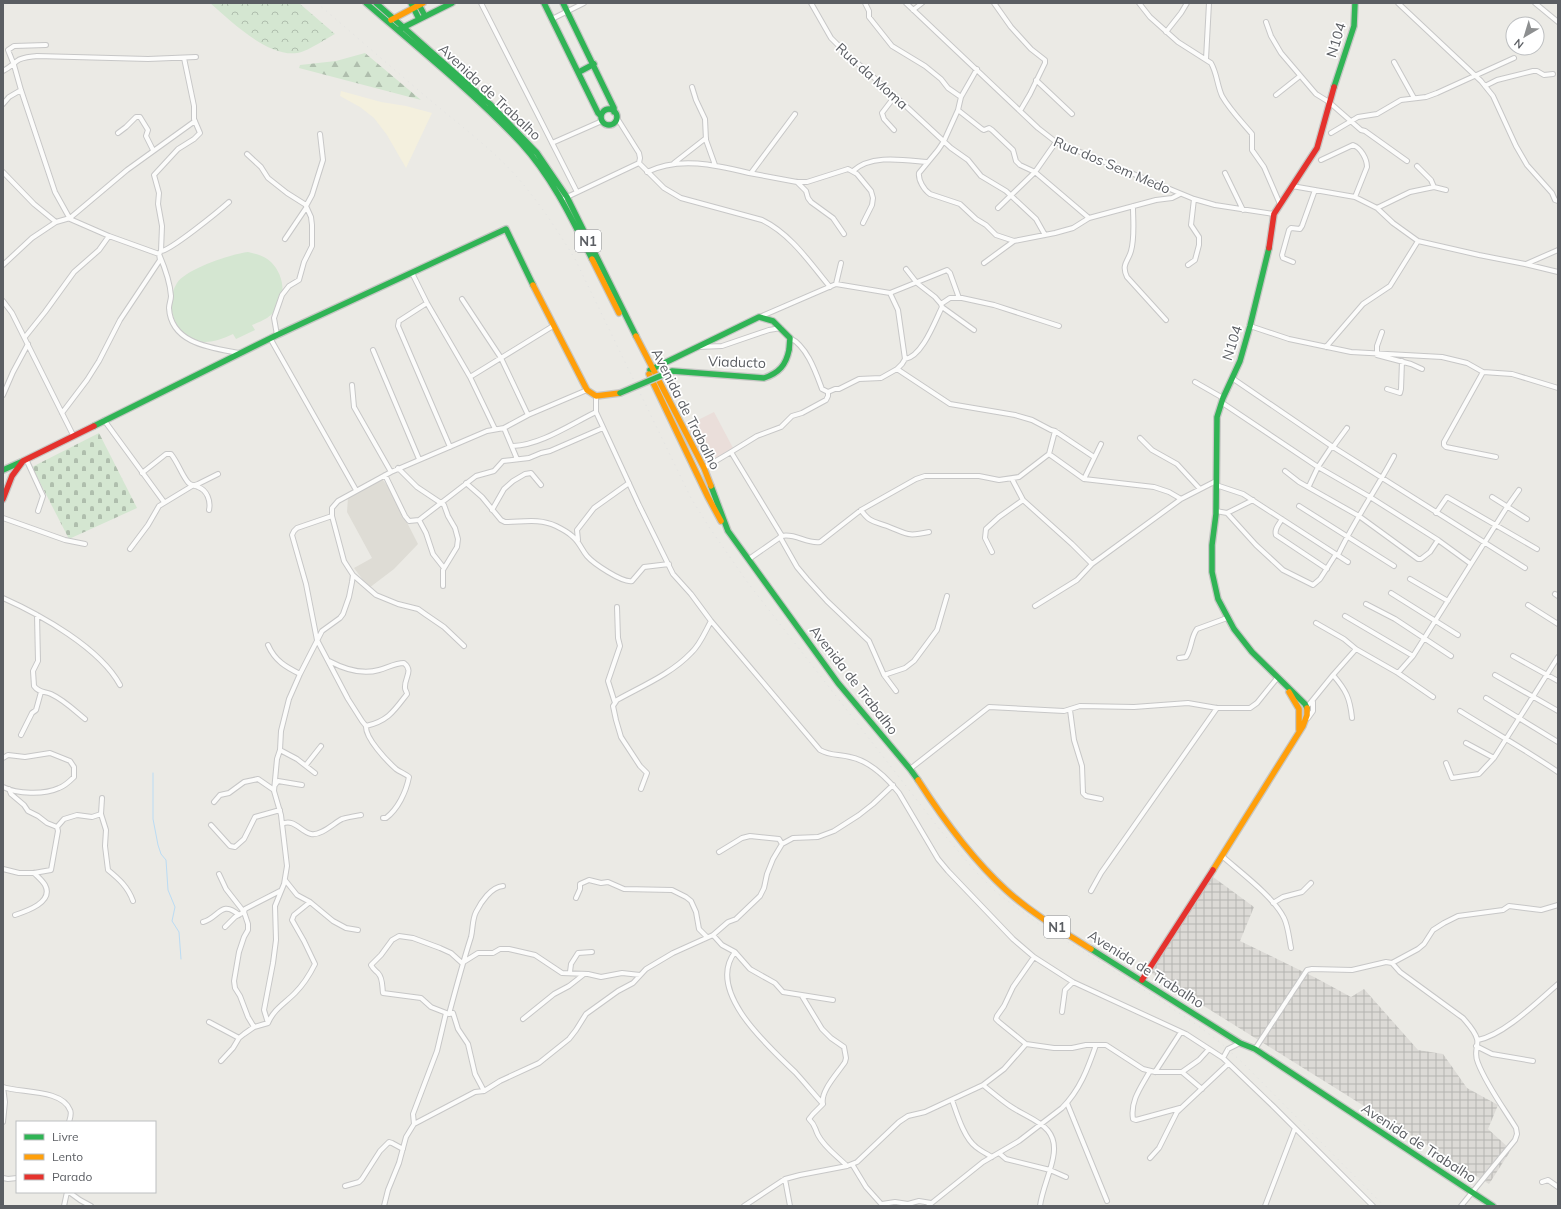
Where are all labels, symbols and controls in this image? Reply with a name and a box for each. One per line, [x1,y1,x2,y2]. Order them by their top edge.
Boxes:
north arrow [1505,16,1545,56]
street label: N104 [1322,20,1350,60]
text: N [1511,36,1526,52]
street label: Rua da Moma [832,39,912,113]
street label: Avenida de Trabalho [435,40,545,144]
street label: Rua dos Sem Medo [1051,132,1173,198]
road number: N1 [575,230,601,252]
street label: N104 [1218,323,1246,363]
street label: Avenida de Trabalho [648,345,724,473]
street label: Viaducto [708,352,766,372]
street label: Avenida de Trabalho [806,622,902,738]
road number: N1 [1044,916,1070,938]
street label: Avenida de Trabalho [1085,926,1207,1012]
street label: Avenida de Trabalho [1358,1099,1480,1187]
legend [16,1121,156,1193]
text: Livre [52,1129,79,1144]
text: Lento [52,1149,83,1164]
text: Parado [52,1169,92,1184]

